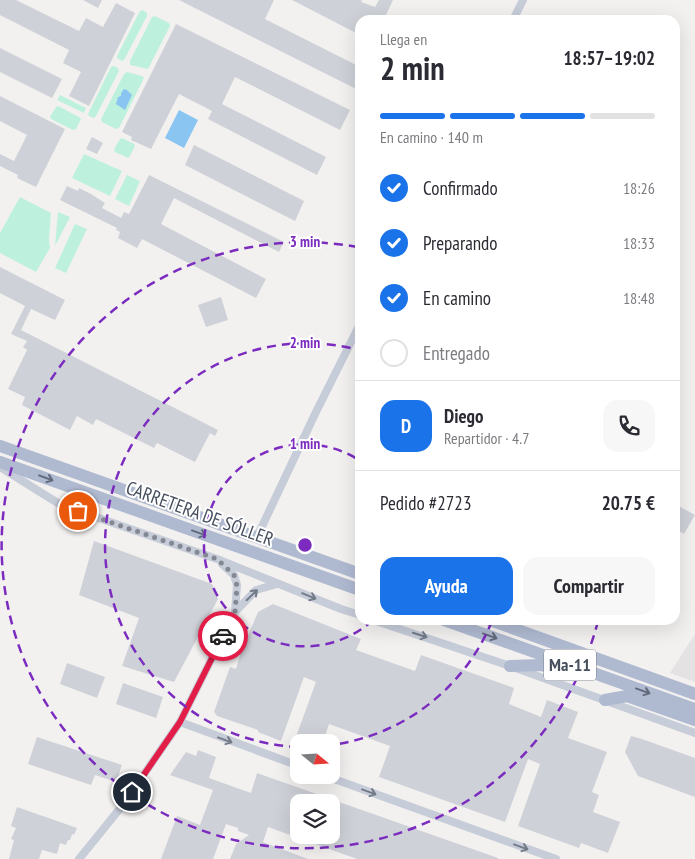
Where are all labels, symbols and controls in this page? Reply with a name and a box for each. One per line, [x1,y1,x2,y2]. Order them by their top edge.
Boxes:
text: Llega en [380,29,427,49]
text: 18:57–19:02 [563,46,655,70]
text: 2 min [380,47,445,89]
text: En camino · 140 m [380,127,483,147]
icon: check [380,174,408,202]
text: Confirmado [423,176,498,200]
text: 18:26 [623,178,655,198]
icon: check [380,229,408,257]
text: Preparando [423,231,498,255]
text: 3 min [290,232,320,251]
text: 18:33 [623,233,655,253]
icon: check [380,284,408,312]
text: En camino [423,286,491,310]
text: 18:48 [623,288,655,308]
text: 2 min [290,333,320,352]
text: Entregado [423,341,490,365]
button: phone [603,400,655,452]
text: Diego [444,404,483,428]
text: D [401,414,411,438]
text: Repartidor · 4.7 [444,428,529,448]
text: 1 min [290,434,320,453]
one-way arrow [38,474,53,483]
street label: CARRETERA DE SÓLLER [123,475,277,551]
pin [57,490,99,532]
text: Pedido #2723 [380,491,471,515]
text: 20.75 € [602,491,655,515]
icon: bag [64,497,92,525]
one-way arrow [191,529,206,538]
centre of rings [296,536,314,554]
button: Ayuda [380,557,513,615]
button: Compartir [523,557,655,615]
one-way arrow [245,589,258,601]
one-way arrow [301,592,316,601]
courier [198,611,248,661]
icon: car [209,622,237,650]
one-way arrow [411,631,427,641]
one-way arrow [482,632,498,641]
road number: Ma-11 [544,650,596,680]
one-way arrow [635,687,651,696]
north arrow [290,734,340,784]
map controls [290,734,340,844]
one-way arrow [217,736,233,745]
pin [111,771,153,813]
icon: home [118,778,146,806]
one-way arrow [360,787,376,797]
button: layers [290,794,340,844]
one-way arrow [513,842,529,852]

